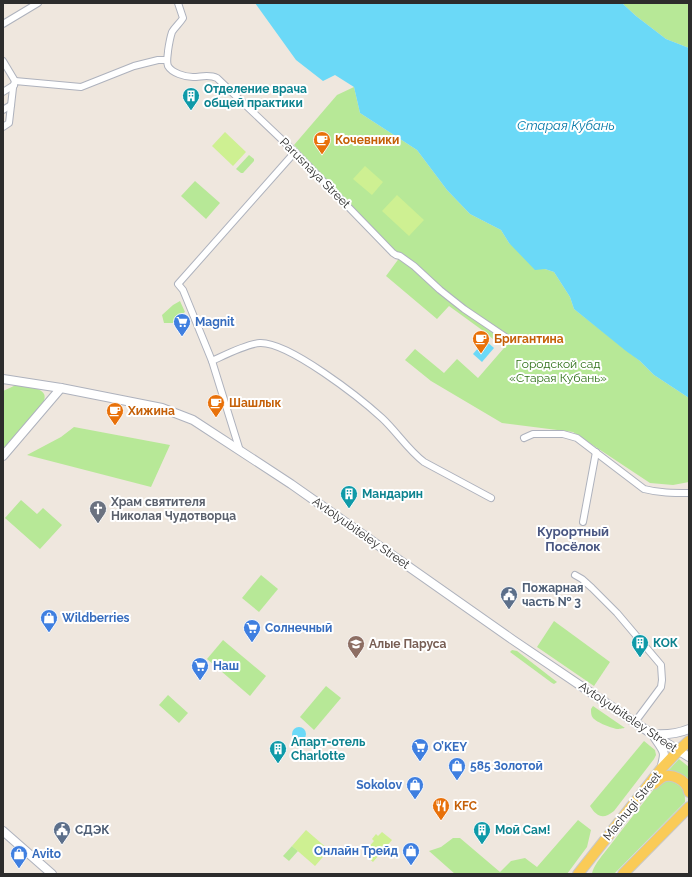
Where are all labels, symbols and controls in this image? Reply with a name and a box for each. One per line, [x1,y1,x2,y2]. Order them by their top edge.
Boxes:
place label: Отделение врача общей практики [204,82,307,110]
building icon: Отделение врача общей практики [181,86,201,111]
water label: Старая Кубань [517,118,615,133]
cafe icon: Кочевники [312,130,332,155]
place label: Кочевники [335,133,399,147]
street label: Parusnaya Street [277,135,353,211]
supermarket icon: Magnit [172,312,192,337]
place label: Magnit [195,315,235,329]
cafe icon: Бригантина [471,329,491,354]
place label: Бригантина [494,332,564,346]
park label: Городской сад «Старая Кубань» [509,357,607,385]
cafe icon: Шашлык [206,393,226,418]
place label: Шашлык [229,396,281,410]
cafe icon: Хижина [105,401,125,426]
place label: Хижина [127,404,175,418]
building icon: Мандарин [339,484,359,509]
place label: Мандарин [362,487,423,501]
street label: Avtolyubiteley Street [310,494,412,572]
place label: Храм святителя Николая Чудотворца [110,495,236,523]
church icon: Храм святителя Николая Чудотворца [88,499,108,524]
district label: Курортный Посёлок [537,524,609,554]
place label: Пожарная часть № 3 [522,581,584,609]
public building icon: Пожарная часть № 3 [499,585,519,610]
shop icon: Wildberries [39,608,59,633]
place label: Wildberries [62,611,130,625]
supermarket icon: Солнечный [242,618,262,643]
place label: Солнечный [265,621,332,635]
building icon: КОК [630,633,650,658]
school or university icon: Алые Паруса [346,634,366,659]
place label: КОК [653,636,679,650]
place label: Алые Паруса [369,637,447,651]
supermarket icon: Наш [190,656,210,681]
place label: Наш [213,659,239,673]
street label: Avtolyubiteley Street [576,679,680,755]
place label: Апарт-отель Charlotte [291,735,366,763]
supermarket icon: O’KEY [410,737,430,762]
building icon: Апарт-отель Charlotte [268,739,288,764]
place label: O’KEY [433,740,467,754]
shop icon: 585 Золотой [447,756,467,781]
place label: 585 Золотой [470,759,543,773]
street label: Machugi Street [600,769,664,843]
shop icon: Sokolov [405,775,425,800]
place label: Sokolov [356,778,402,792]
restaurant icon: KFC [431,796,451,821]
place label: KFC [454,799,477,813]
public building icon: СДЭК [52,820,72,845]
building icon: Мой Сам! [472,820,492,845]
place label: СДЭК [75,823,110,837]
place label: Мой Сам! [495,823,550,837]
shop icon: Онлайн Трейд [401,841,421,866]
shop icon: Avito [9,844,29,869]
place label: Онлайн Трейд [314,844,398,858]
place label: Avito [32,847,61,861]

